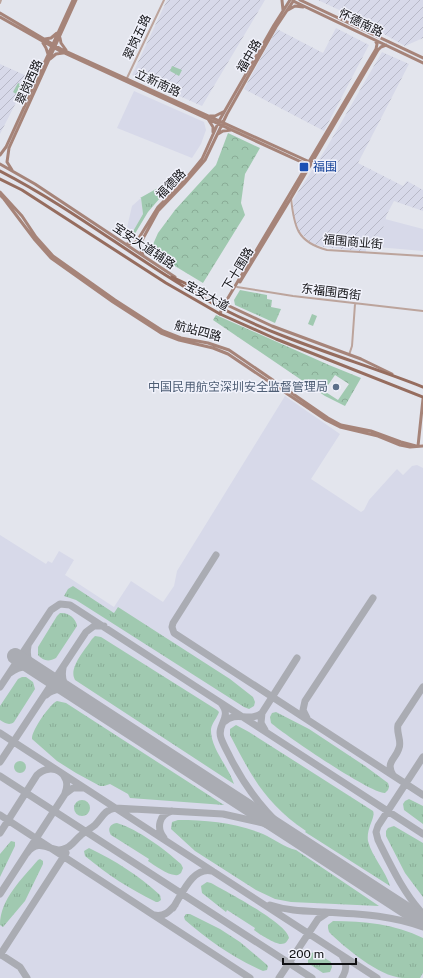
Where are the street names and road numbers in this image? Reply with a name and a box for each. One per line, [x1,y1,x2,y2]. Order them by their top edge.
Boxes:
street label: 怀德南路 [336,6,386,40]
street label: 翠岗五路 [121,12,153,62]
street label: 福中路 [234,37,264,75]
street label: 翠岗西路 [13,57,45,107]
street label: 立新南路 [133,67,183,99]
street label: 福德路 [153,166,189,202]
street label: 宝安大道辅路 [110,220,178,272]
street label: 福围商业街 [322,232,384,252]
street label: 下十围路 [220,245,256,293]
street label: 宝安大道 [183,278,231,314]
street label: 东福围西街 [300,281,362,303]
street label: 航站四路 [173,318,223,344]

